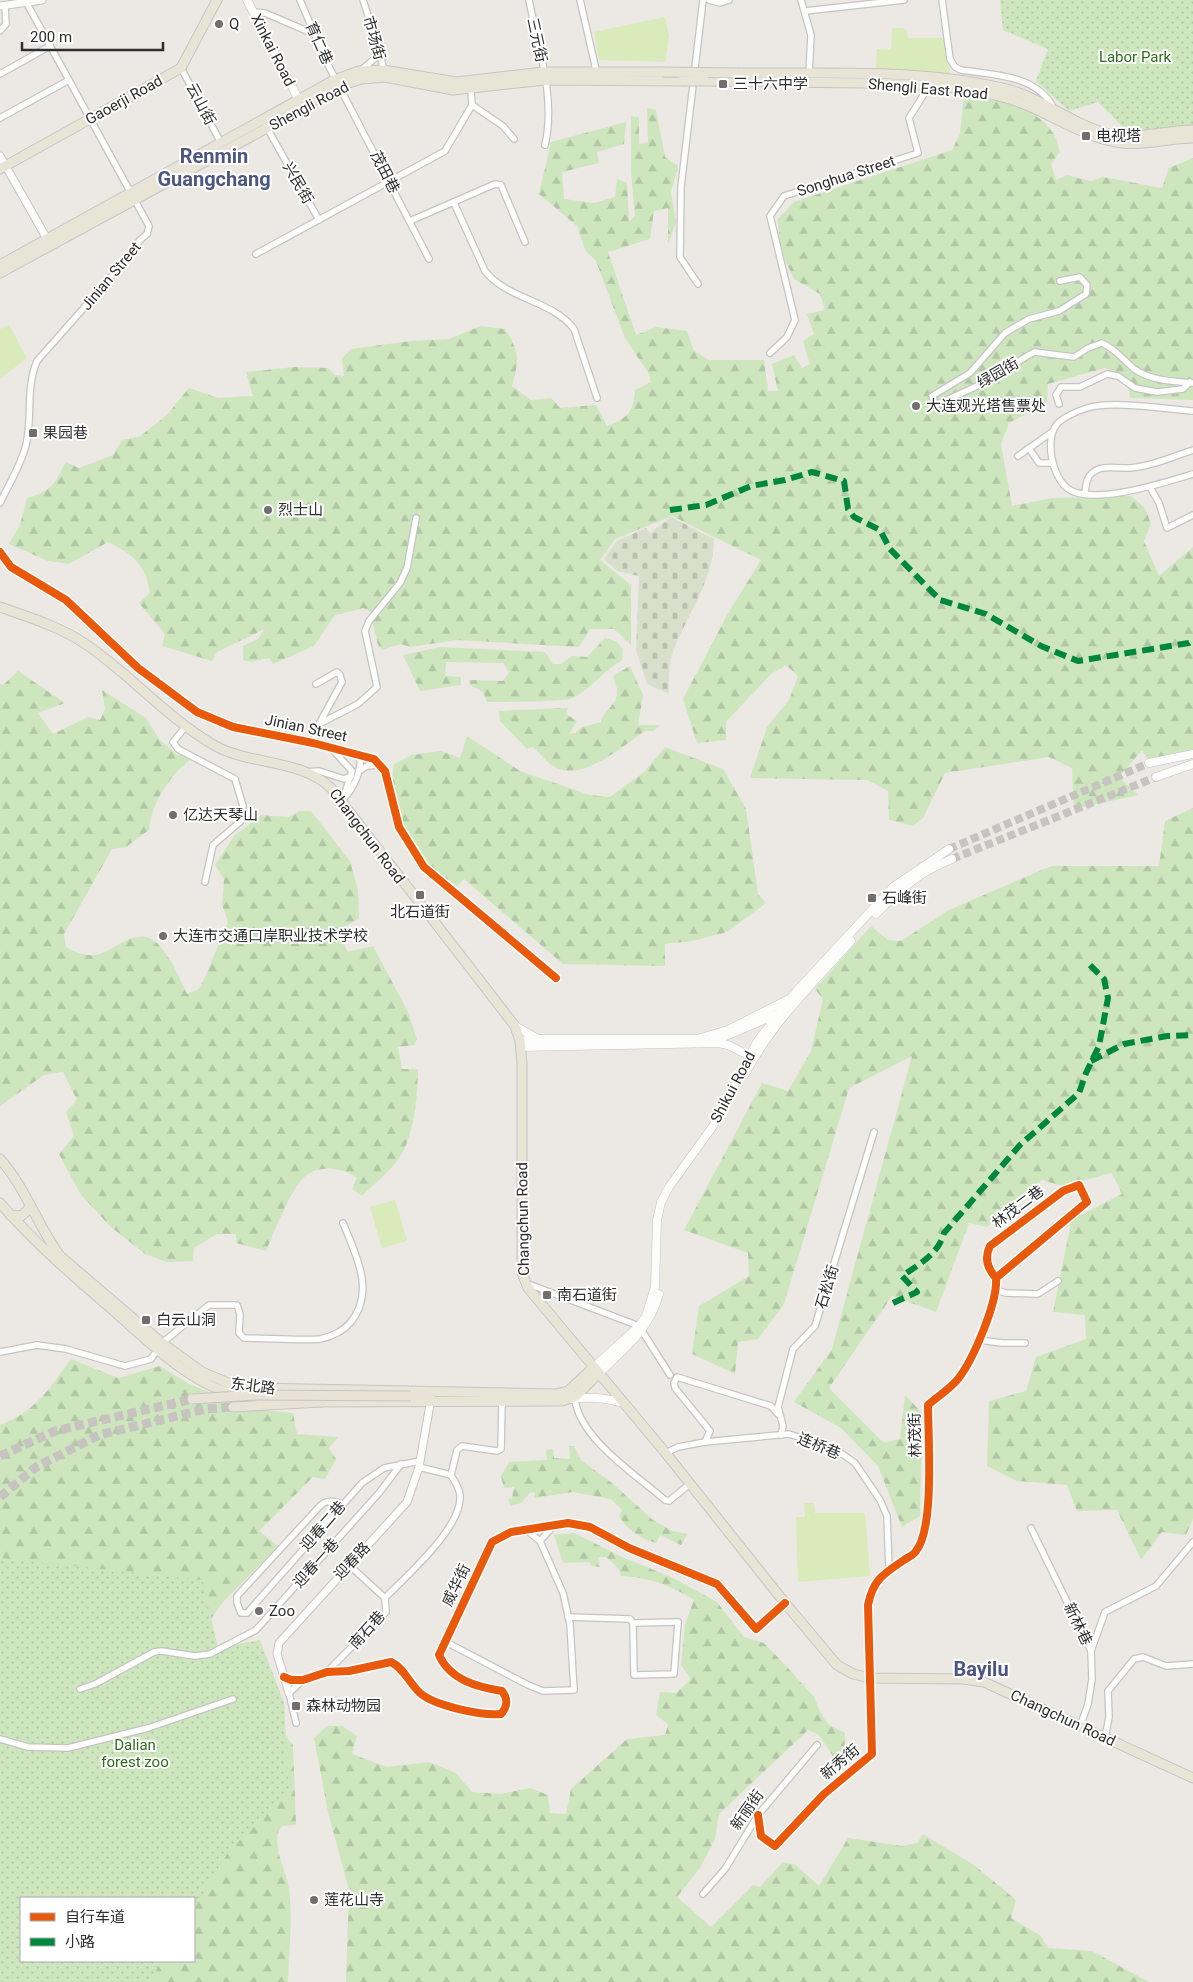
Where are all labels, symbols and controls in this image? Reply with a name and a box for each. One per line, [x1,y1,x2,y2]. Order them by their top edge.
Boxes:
street label: Xinkai Road [247,11,299,89]
street label: 市场街 [359,14,389,62]
place label: Q [229,15,239,33]
street label: 三元街 [524,16,550,64]
marker: Q [213,18,225,30]
street label: 育仁巷 [302,19,336,67]
scale bar [22,20,164,52]
text: 200 m [30,28,72,46]
park label: Labor Park [1099,48,1172,66]
street label: Gaoerji Road [82,71,166,129]
place label: 三十六中学 [733,75,808,93]
street label: Shengli East Road [867,75,989,103]
street label: Shengli Road [266,78,352,134]
marker: 三十六中学 [717,78,729,90]
street label: 云山街 [182,80,220,128]
place label: 电视塔 [1096,127,1141,145]
marker: 电视塔 [1080,130,1092,142]
district label: Renmin Guangchang [157,144,271,191]
street label: 茂田巷 [367,148,403,196]
street label: Songhua Street [795,152,897,200]
street label: 兴民街 [279,159,317,207]
street label: Jinian Street [77,238,145,314]
street label: 绿园街 [974,354,1022,392]
place label: 大连观光塔售票处 [926,397,1046,415]
marker: 大连观光塔售票处 [910,400,922,412]
place label: 果园巷 [43,424,88,442]
marker: 果园巷 [27,427,39,439]
place label: 烈士山 [278,501,323,519]
marker: 烈士山 [262,504,274,516]
street label: Jinian Street [263,711,349,746]
street label: Changchun Road [326,785,408,887]
place label: 亿达天琴山 [183,806,258,824]
marker: 亿达天琴山 [167,809,179,821]
marker: 北石道街 [414,889,426,901]
place label: 石峰街 [882,889,927,907]
marker: 石峰街 [866,892,878,904]
place label: 北石道街 [390,903,450,921]
place label: 大连市交通口岸职业技术学校 [173,927,368,945]
marker: 大连市交通口岸职业技术学校 [157,930,169,942]
street label: Shikui Road [707,1048,759,1126]
street label: Changchun Road [513,1162,533,1276]
street label: 林茂二巷 [989,1182,1047,1232]
street label: 石松街 [812,1263,842,1311]
place label: 南石道街 [557,1286,617,1304]
marker: 南石道街 [541,1289,553,1301]
place label: 白云山洞 [156,1311,216,1329]
marker: 白云山洞 [140,1314,152,1326]
street label: 东北路 [230,1374,276,1398]
street label: 林茂街 [906,1412,924,1458]
street label: 连桥巷 [795,1429,843,1463]
street label: 迎春二巷 [297,1497,349,1555]
street label: 迎春一巷 [289,1535,343,1591]
street label: 迎春路 [330,1538,374,1584]
street label: 威华街 [438,1561,474,1609]
street label: 新林巷 [1060,1600,1096,1648]
place label: Zoo [269,1602,295,1620]
marker: Zoo [253,1605,265,1617]
street label: 南石巷 [345,1607,389,1653]
district label: Bayilu [953,1657,1009,1681]
street label: Changchun Road [1008,1686,1118,1750]
place label: 森林动物园 [306,1697,381,1715]
marker: 森林动物园 [290,1700,302,1712]
park label: Dalian forest zoo [101,1736,169,1771]
street label: 新秀街 [817,1741,863,1783]
street label: 新丽街 [727,1786,767,1834]
place label: 莲花山寺 [324,1891,384,1909]
marker: 莲花山寺 [308,1894,320,1906]
legend [20,1897,195,1962]
text: 自行车道 [65,1908,125,1926]
text: 小路 [65,1933,95,1951]

